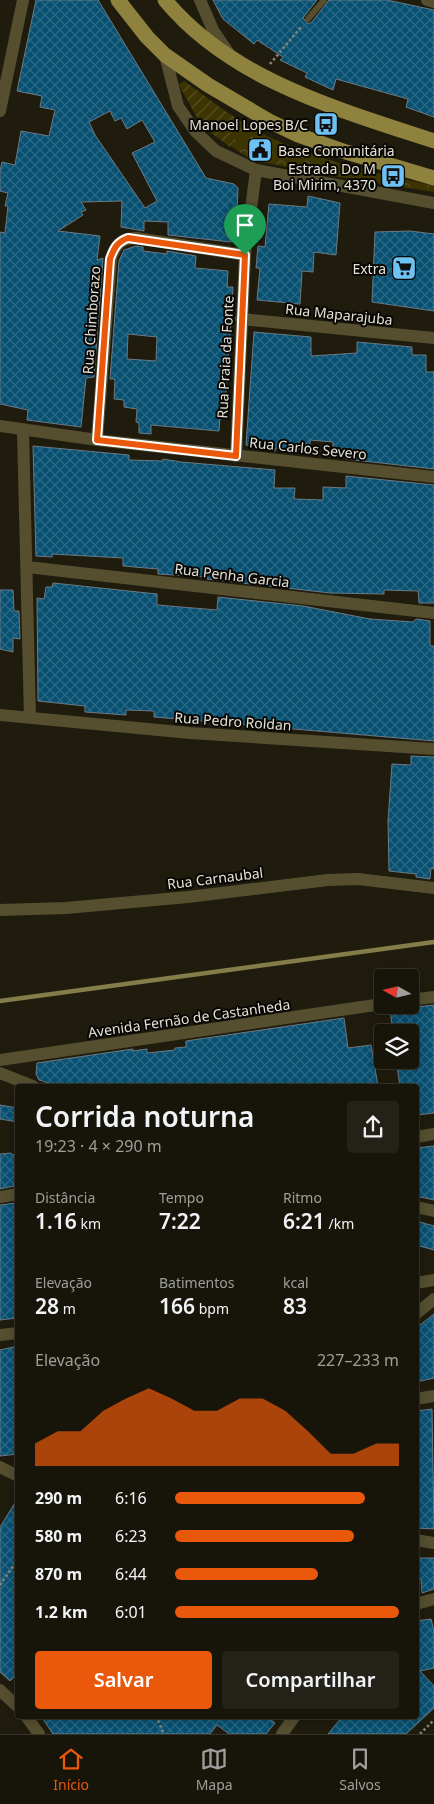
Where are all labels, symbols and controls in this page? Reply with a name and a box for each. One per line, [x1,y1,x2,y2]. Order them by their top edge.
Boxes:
bus stop icon: Manoel Lopes B/C [313,111,339,137]
place label: Manoel Lopes B/C [189,115,308,134]
public building icon: Base Comunitária [247,137,273,163]
place label: Base Comunitária [278,141,395,160]
place label: Estrada Do M Boi Mirim, 4370 [273,159,376,194]
bus stop icon: Estrada Do M Boi Mirim, 4370 [380,163,406,189]
pin [224,204,266,255]
icon: arrive [231,211,259,239]
supermarket icon: Extra [391,255,417,281]
place label: Extra [352,259,386,278]
street label: Rua Chimborazo [78,265,104,375]
street label: Rua Praia da Fonte [212,295,238,419]
street label: Rua Maparajuba [284,299,394,329]
street label: Rua Carlos Severo [248,432,368,464]
street label: Rua Penha Garcia [173,559,291,591]
street label: Rua Pedro Roldan [174,707,292,735]
street label: Rua Carnaubal [166,863,264,893]
north arrow [374,969,419,1014]
map controls [374,969,419,1069]
street label: Avenida Fernão de Castanheda [87,994,291,1042]
button: layers [374,1024,419,1069]
text: Corrida noturna [35,1097,254,1135]
button: share [347,1101,399,1153]
text: 19:23 · 4 × 290 m [35,1135,162,1157]
text: Distância [35,1188,95,1207]
text: Tempo [159,1188,204,1207]
text: Ritmo [283,1188,322,1207]
text: 1.16 [35,1207,77,1235]
text: 7:22 [159,1207,201,1235]
text: 6:21 [283,1207,325,1235]
text: km [77,1214,101,1233]
text: /km [325,1214,354,1233]
text: Elevação [35,1273,92,1292]
text: Batimentos [159,1273,235,1292]
text: kcal [283,1273,309,1292]
text: 28 [35,1292,59,1320]
text: 166 [159,1292,195,1320]
text: 83 [283,1292,307,1320]
text: m [59,1299,76,1318]
text: bpm [195,1299,229,1318]
text: Elevação [35,1349,100,1371]
text: 227–233 m [317,1349,399,1371]
text: 290 m [35,1487,82,1509]
text: 6:16 [115,1487,147,1509]
text: 580 m [35,1525,82,1547]
text: 6:23 [115,1525,147,1547]
text: 870 m [35,1563,82,1585]
text: 6:44 [115,1563,147,1585]
text: 1.2 km [35,1601,87,1623]
text: 6:01 [115,1601,147,1623]
button: Salvar [35,1651,212,1709]
button: Compartilhar [222,1651,399,1709]
tab: Início [53,1745,89,1794]
tab: Mapa [196,1745,233,1794]
tab: Salvos [339,1745,381,1794]

